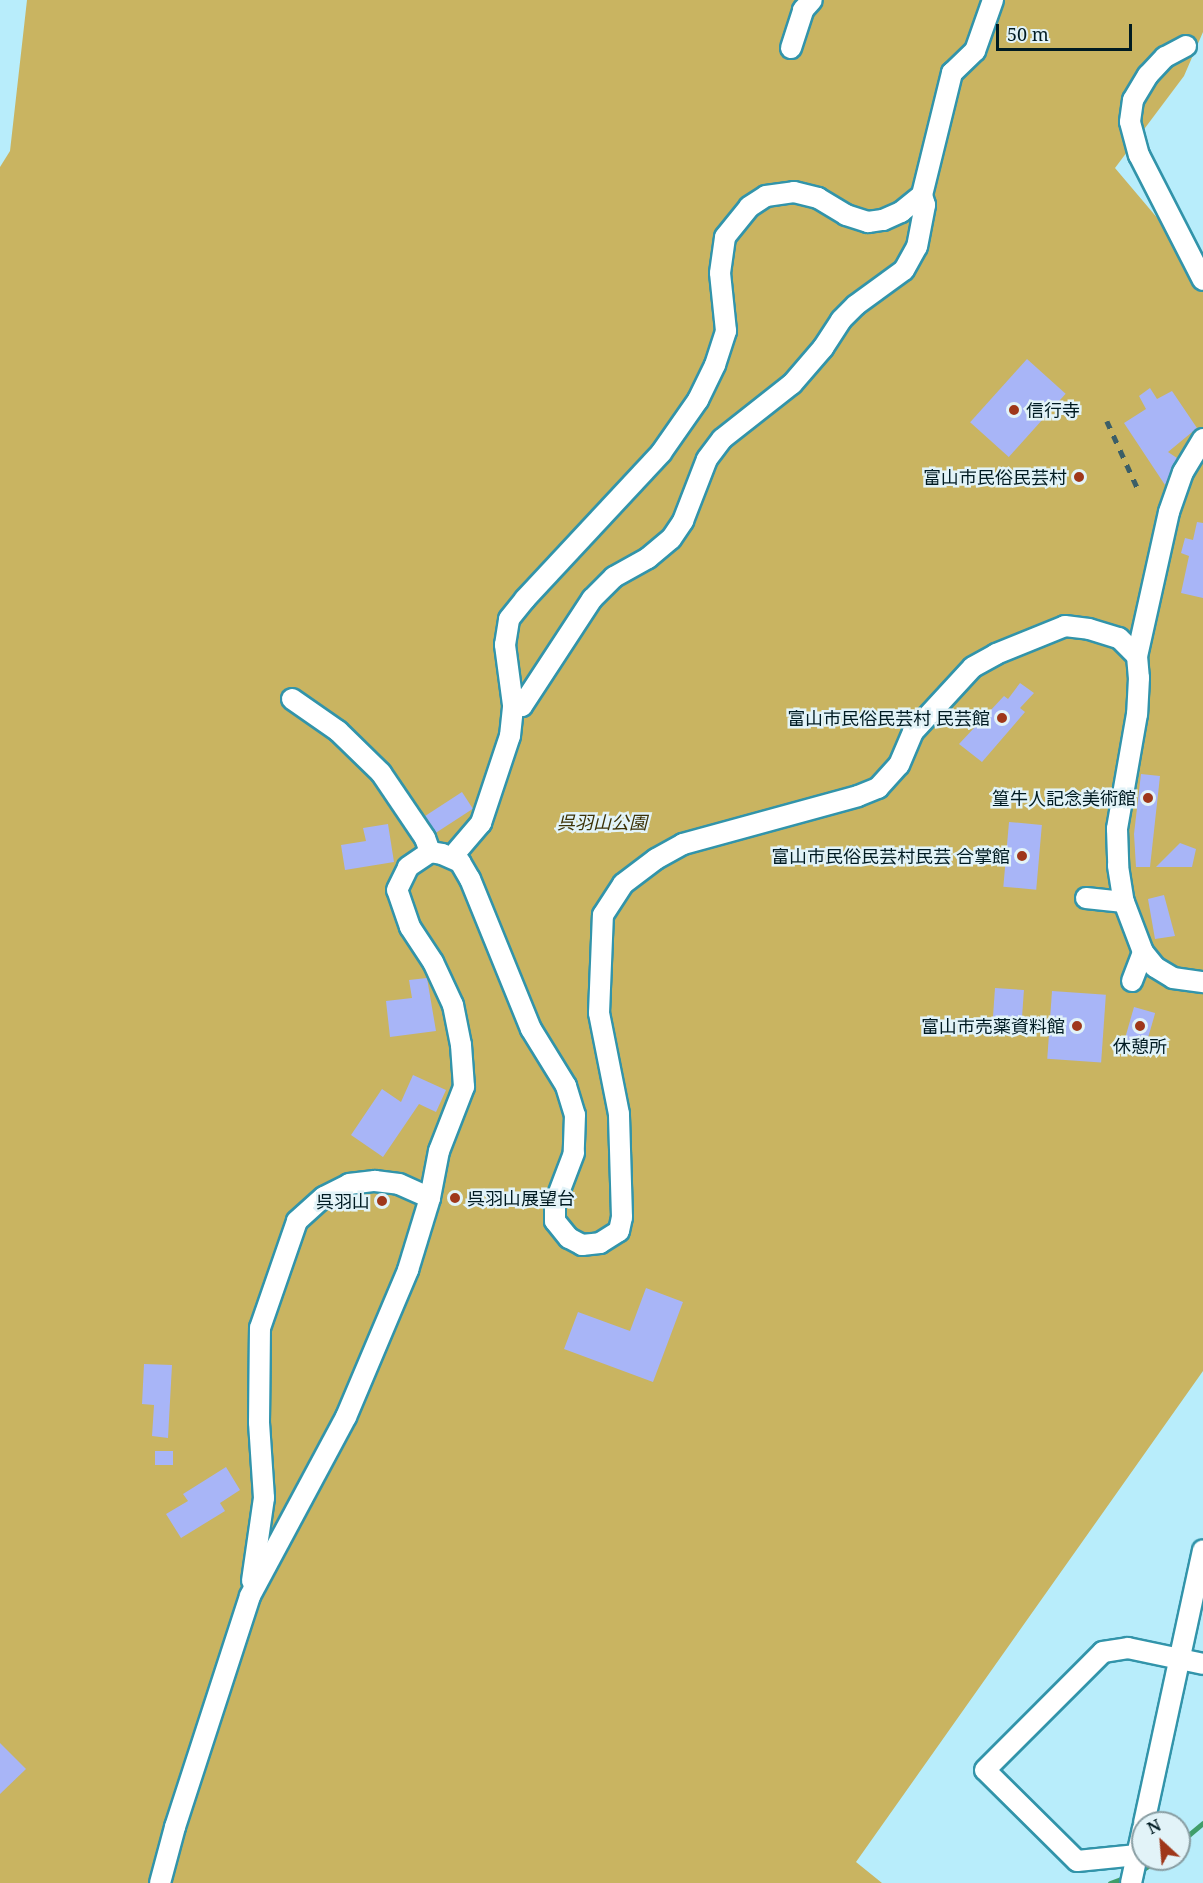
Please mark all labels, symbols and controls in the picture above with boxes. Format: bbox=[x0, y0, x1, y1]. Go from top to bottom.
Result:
scale bar bbox=[999, 12, 1136, 50]
text: 50 m bbox=[1007, 22, 1049, 46]
place label: 信行寺 bbox=[1026, 399, 1080, 421]
marker: 信行寺 bbox=[1007, 403, 1021, 417]
place label: 富山市民俗民芸村 bbox=[923, 466, 1067, 488]
marker: 富山市民俗民芸村 bbox=[1072, 470, 1086, 484]
place label: 富山市民俗民芸村 民芸館 bbox=[787, 707, 990, 729]
marker: 富山市民俗民芸村 民芸館 bbox=[995, 711, 1009, 725]
place label: 篁牛人記念美術館 bbox=[992, 787, 1136, 809]
marker: 篁牛人記念美術館 bbox=[1141, 791, 1155, 805]
park label: 呉羽山公園 bbox=[557, 811, 647, 833]
place label: 富山市民俗民芸村民芸 合掌館 bbox=[771, 845, 1010, 867]
marker: 富山市民俗民芸村民芸 合掌館 bbox=[1015, 849, 1029, 863]
place label: 富山市売薬資料館 bbox=[921, 1015, 1065, 1037]
marker: 富山市売薬資料館 bbox=[1070, 1019, 1084, 1033]
marker: 休憩所 bbox=[1133, 1019, 1147, 1033]
place label: 休憩所 bbox=[1113, 1035, 1167, 1057]
place label: 呉羽山展望台 bbox=[467, 1187, 575, 1209]
place label: 呉羽山 bbox=[316, 1190, 370, 1212]
marker: 呉羽山展望台 bbox=[448, 1191, 462, 1205]
marker: 呉羽山 bbox=[375, 1194, 389, 1208]
north arrow bbox=[1131, 1811, 1191, 1871]
text: N bbox=[1143, 1814, 1164, 1839]

